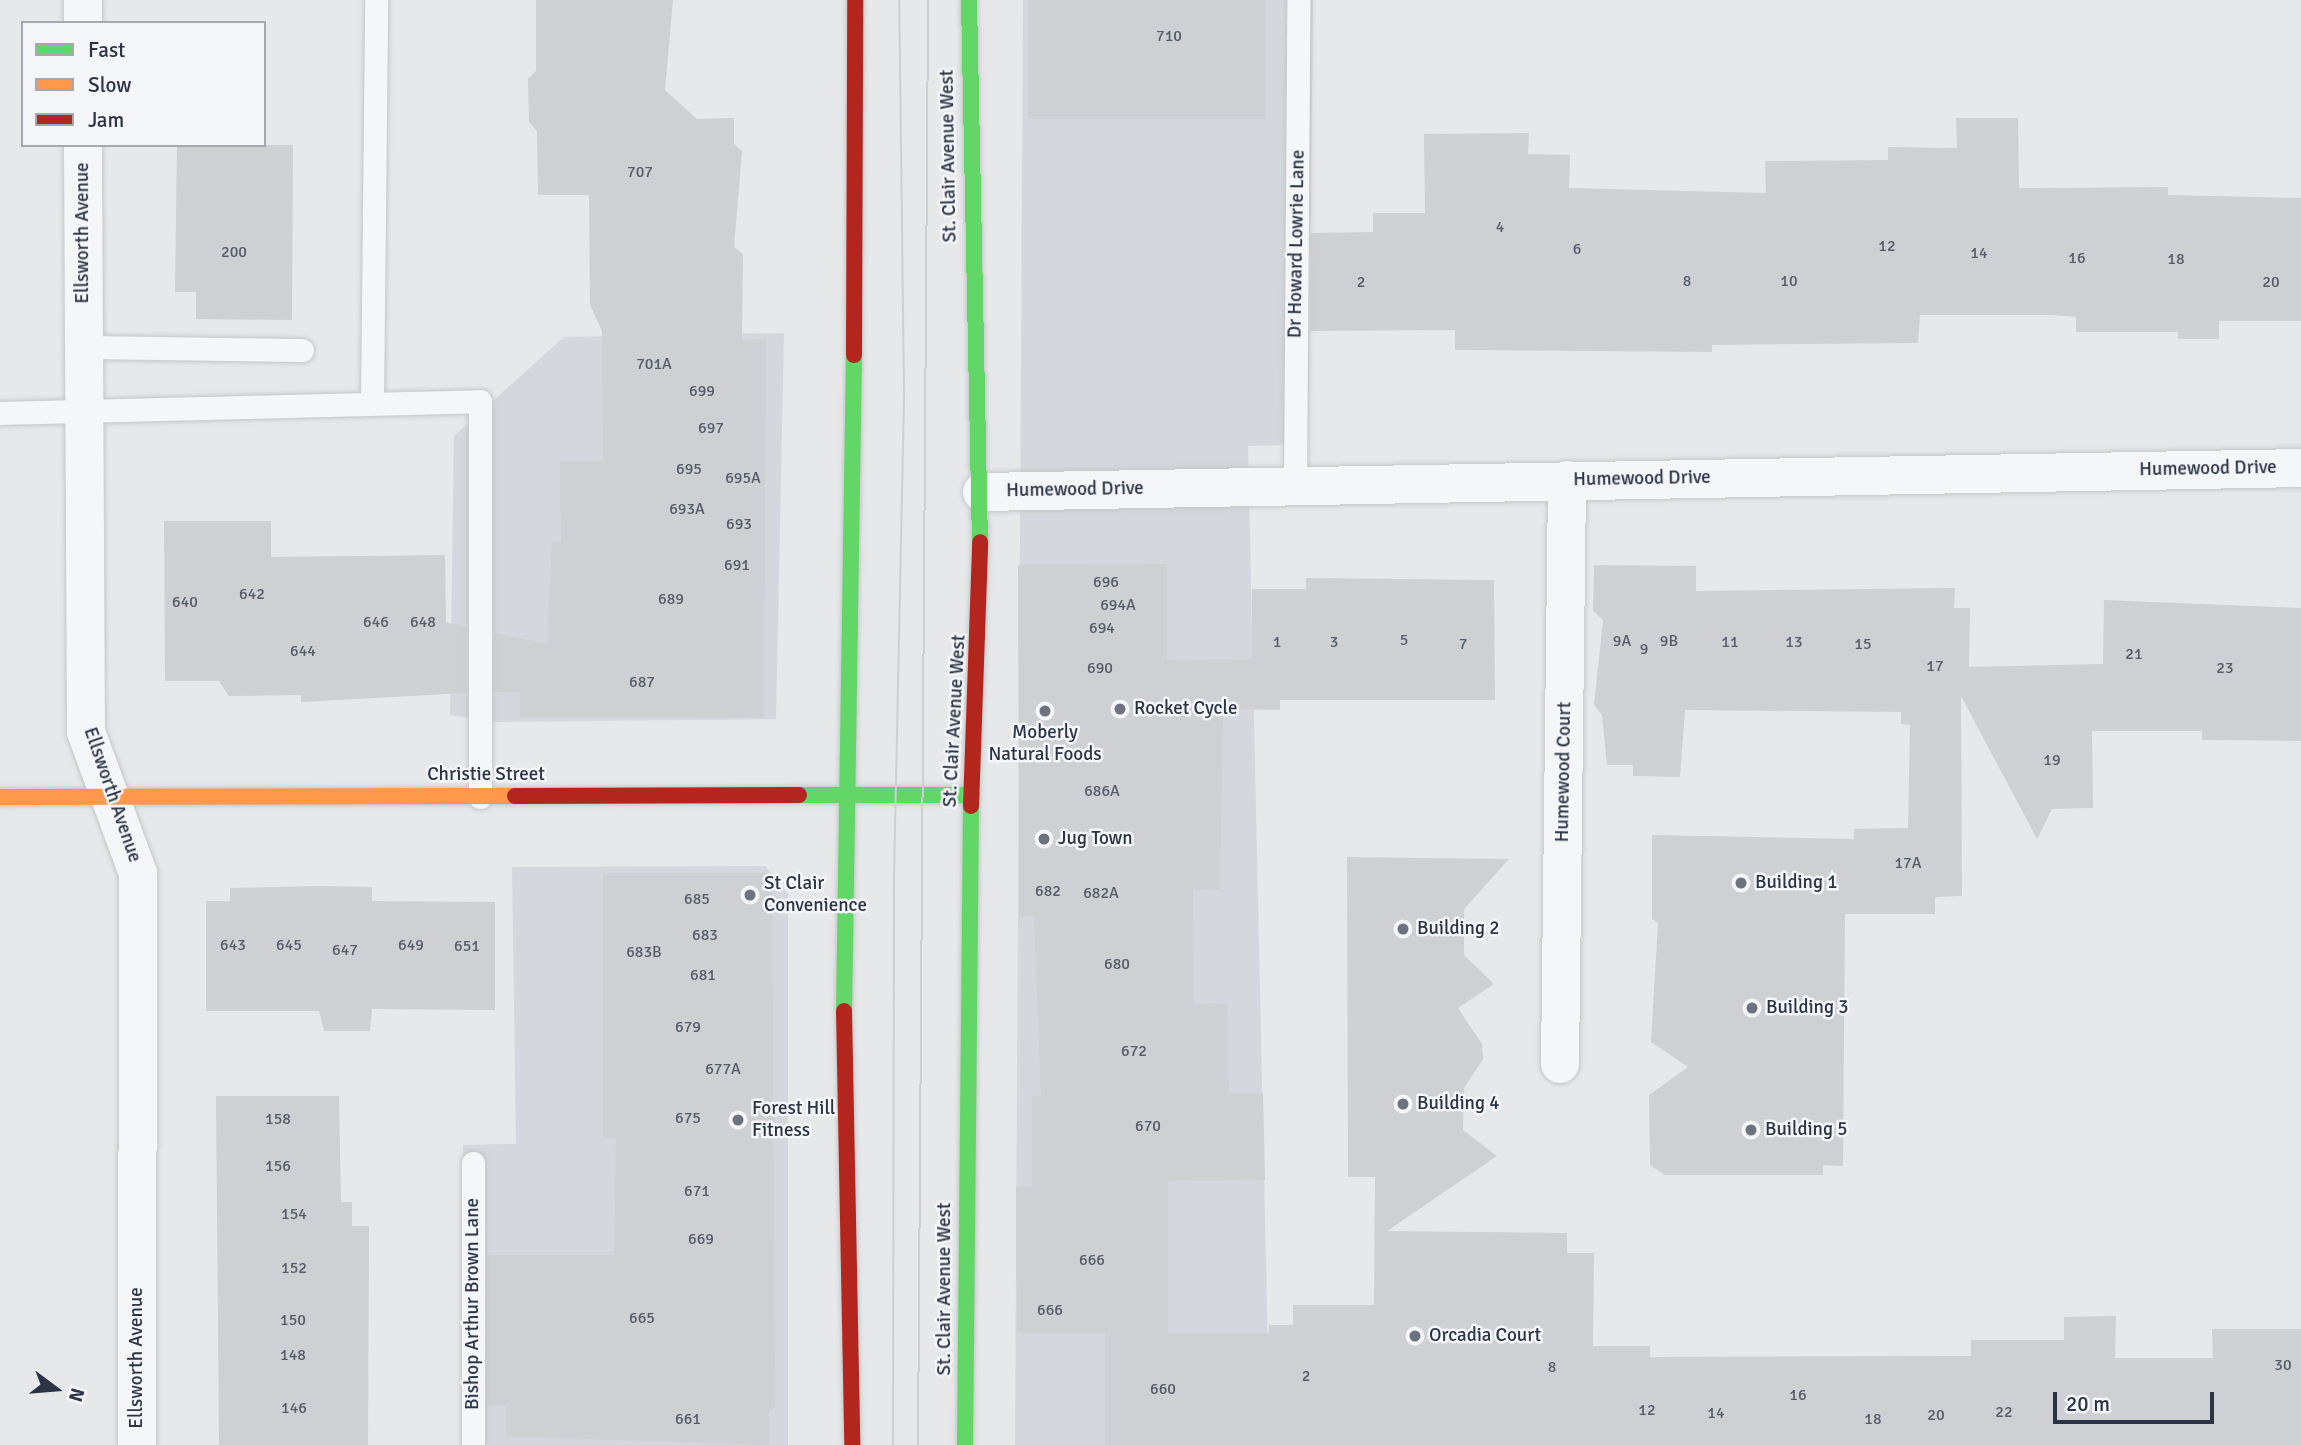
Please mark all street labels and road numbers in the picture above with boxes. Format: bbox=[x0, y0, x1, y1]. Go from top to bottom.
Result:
street label: St. Clair Avenue West bbox=[936, 69, 962, 243]
street label: Dr Howard Lowrie Lane bbox=[1284, 150, 1310, 338]
street label: Ellsworth Avenue bbox=[72, 162, 94, 304]
street label: Humewood Drive bbox=[2139, 456, 2277, 482]
street label: Humewood Drive bbox=[1573, 466, 1711, 492]
street label: Humewood Drive bbox=[1006, 477, 1144, 503]
street label: St. Clair Avenue West bbox=[939, 634, 971, 808]
street label: Humewood Court bbox=[1551, 701, 1577, 843]
street label: Ellsworth Avenue bbox=[78, 724, 146, 866]
street label: Christie Street bbox=[427, 764, 545, 786]
street label: Bishop Arthur Brown Lane bbox=[462, 1198, 484, 1410]
street label: St. Clair Avenue West bbox=[934, 1203, 956, 1375]
street label: Ellsworth Avenue bbox=[126, 1287, 148, 1429]

